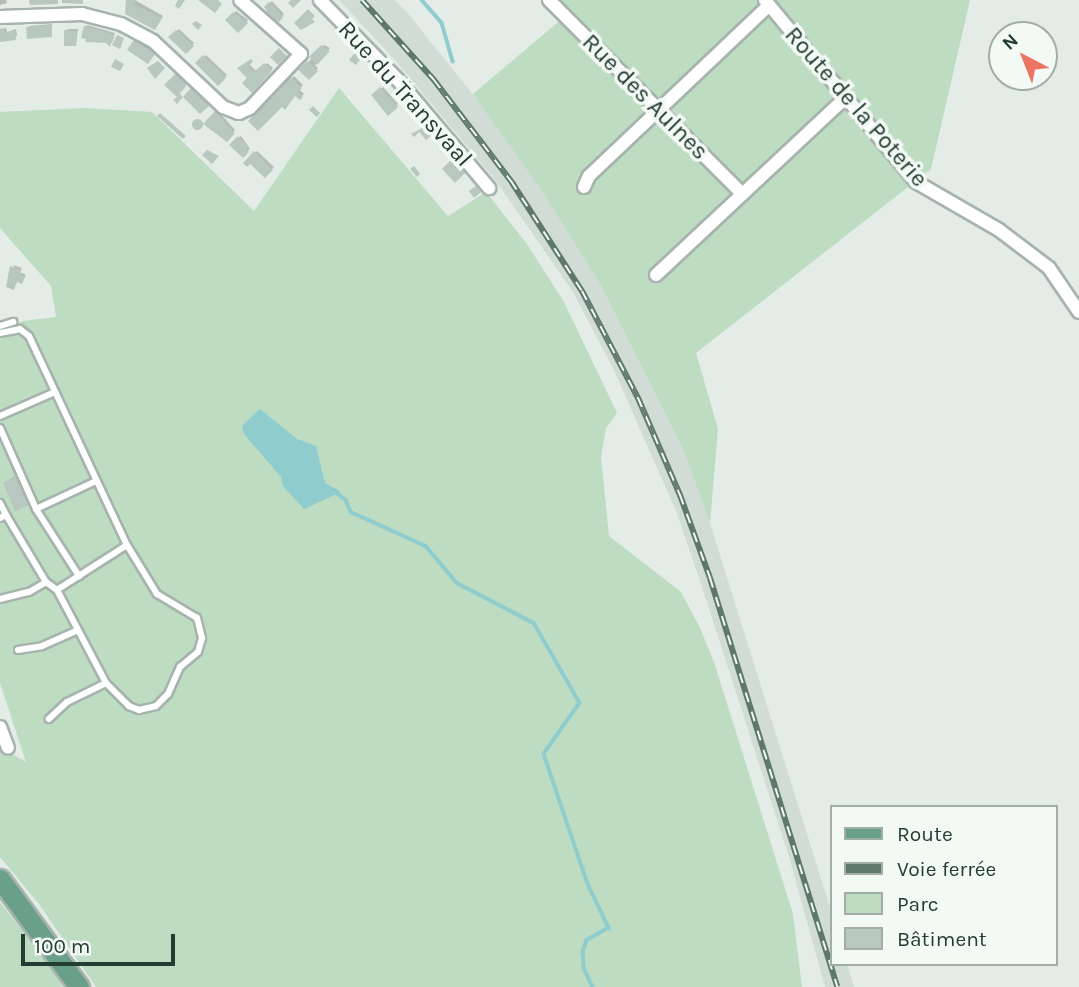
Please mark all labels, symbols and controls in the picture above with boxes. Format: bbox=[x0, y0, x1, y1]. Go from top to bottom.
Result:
street label: Rue du Transvaal bbox=[332, 15, 478, 173]
street label: Route de la Poterie bbox=[778, 21, 934, 193]
north arrow bbox=[988, 21, 1058, 91]
street label: Rue des Aulnes bbox=[576, 28, 714, 166]
text: N bbox=[998, 29, 1023, 55]
legend bbox=[830, 805, 1058, 966]
text: Route bbox=[897, 822, 953, 846]
text: Voie ferrée bbox=[897, 857, 996, 881]
text: Parc bbox=[897, 892, 939, 916]
scale bar bbox=[24, 920, 178, 964]
text: Bâtiment bbox=[897, 927, 987, 951]
text: 100 m bbox=[34, 934, 91, 958]

